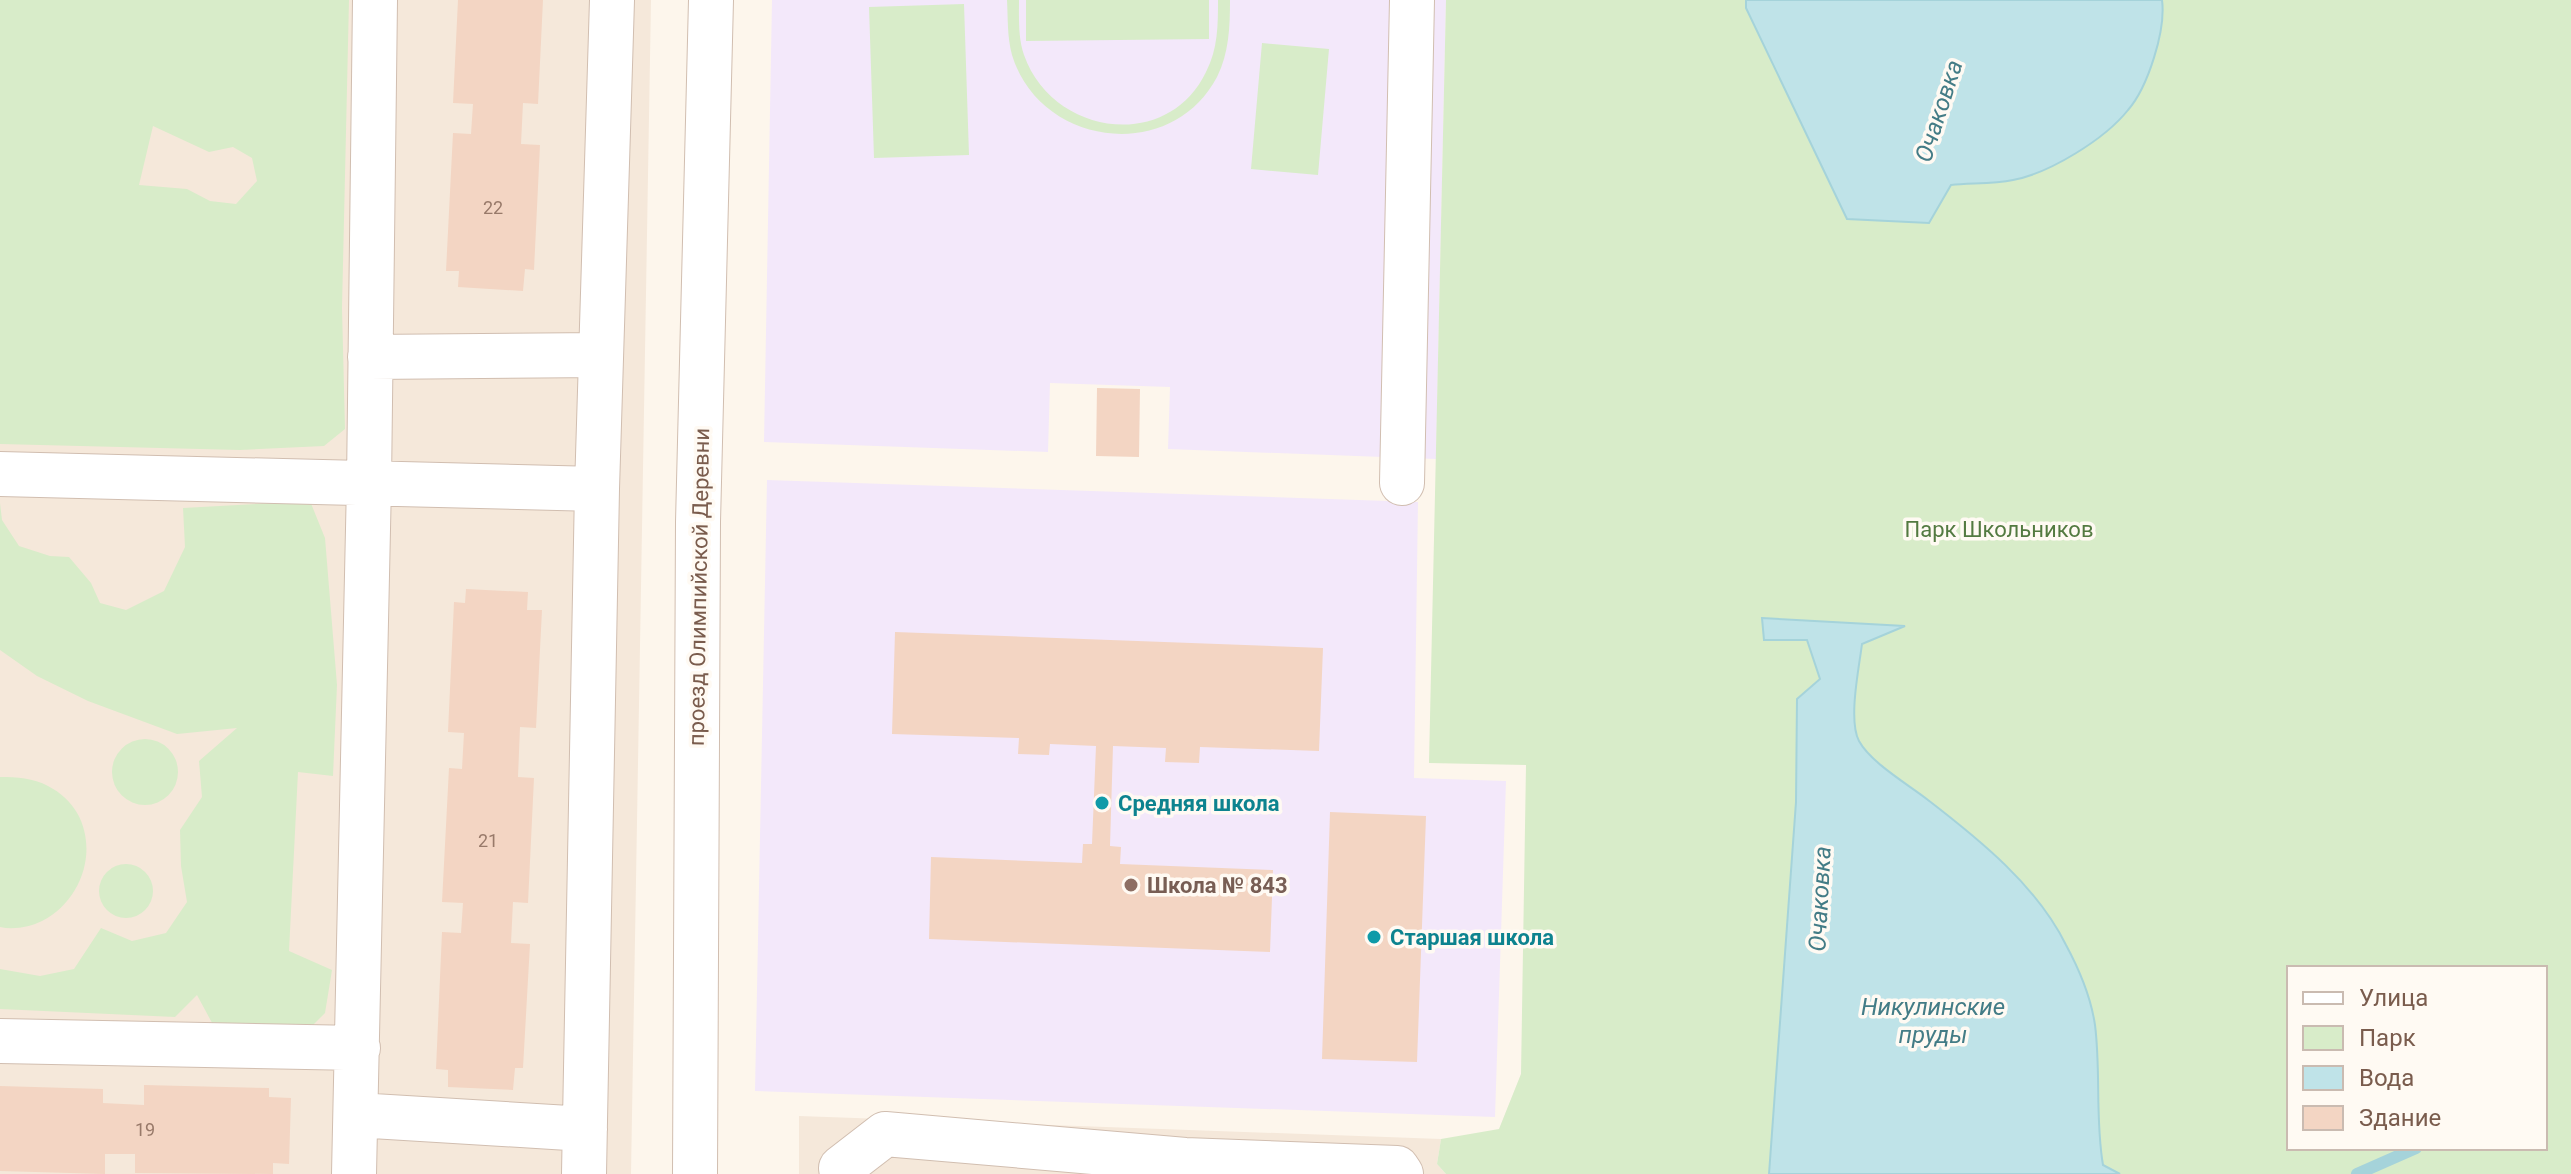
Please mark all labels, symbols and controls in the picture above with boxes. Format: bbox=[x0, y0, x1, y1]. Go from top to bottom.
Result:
water label: Очаковка bbox=[1909, 56, 1969, 166]
house number: 22 bbox=[483, 197, 503, 218]
street label: проезд Олимпийской Деревни bbox=[684, 428, 714, 746]
park label: Парк Школьников bbox=[1905, 517, 2093, 542]
place label: Средняя школа bbox=[1118, 791, 1280, 816]
marker: Средняя школа bbox=[1093, 794, 1111, 812]
house number: 21 bbox=[478, 830, 498, 851]
water label: Очаковка bbox=[1803, 846, 1837, 952]
place label: Школа № 843 bbox=[1147, 873, 1288, 898]
marker: Школа № 843 bbox=[1122, 876, 1140, 894]
place label: Старшая школа bbox=[1390, 925, 1554, 950]
marker: Старшая школа bbox=[1365, 928, 1383, 946]
legend bbox=[2287, 966, 2547, 1150]
text: Улица bbox=[2359, 984, 2428, 1012]
water label: Никулинские пруды bbox=[1861, 993, 2005, 1049]
text: Парк bbox=[2359, 1024, 2416, 1052]
text: Вода bbox=[2359, 1064, 2414, 1092]
text: Здание bbox=[2359, 1104, 2441, 1132]
house number: 19 bbox=[135, 1119, 155, 1140]

